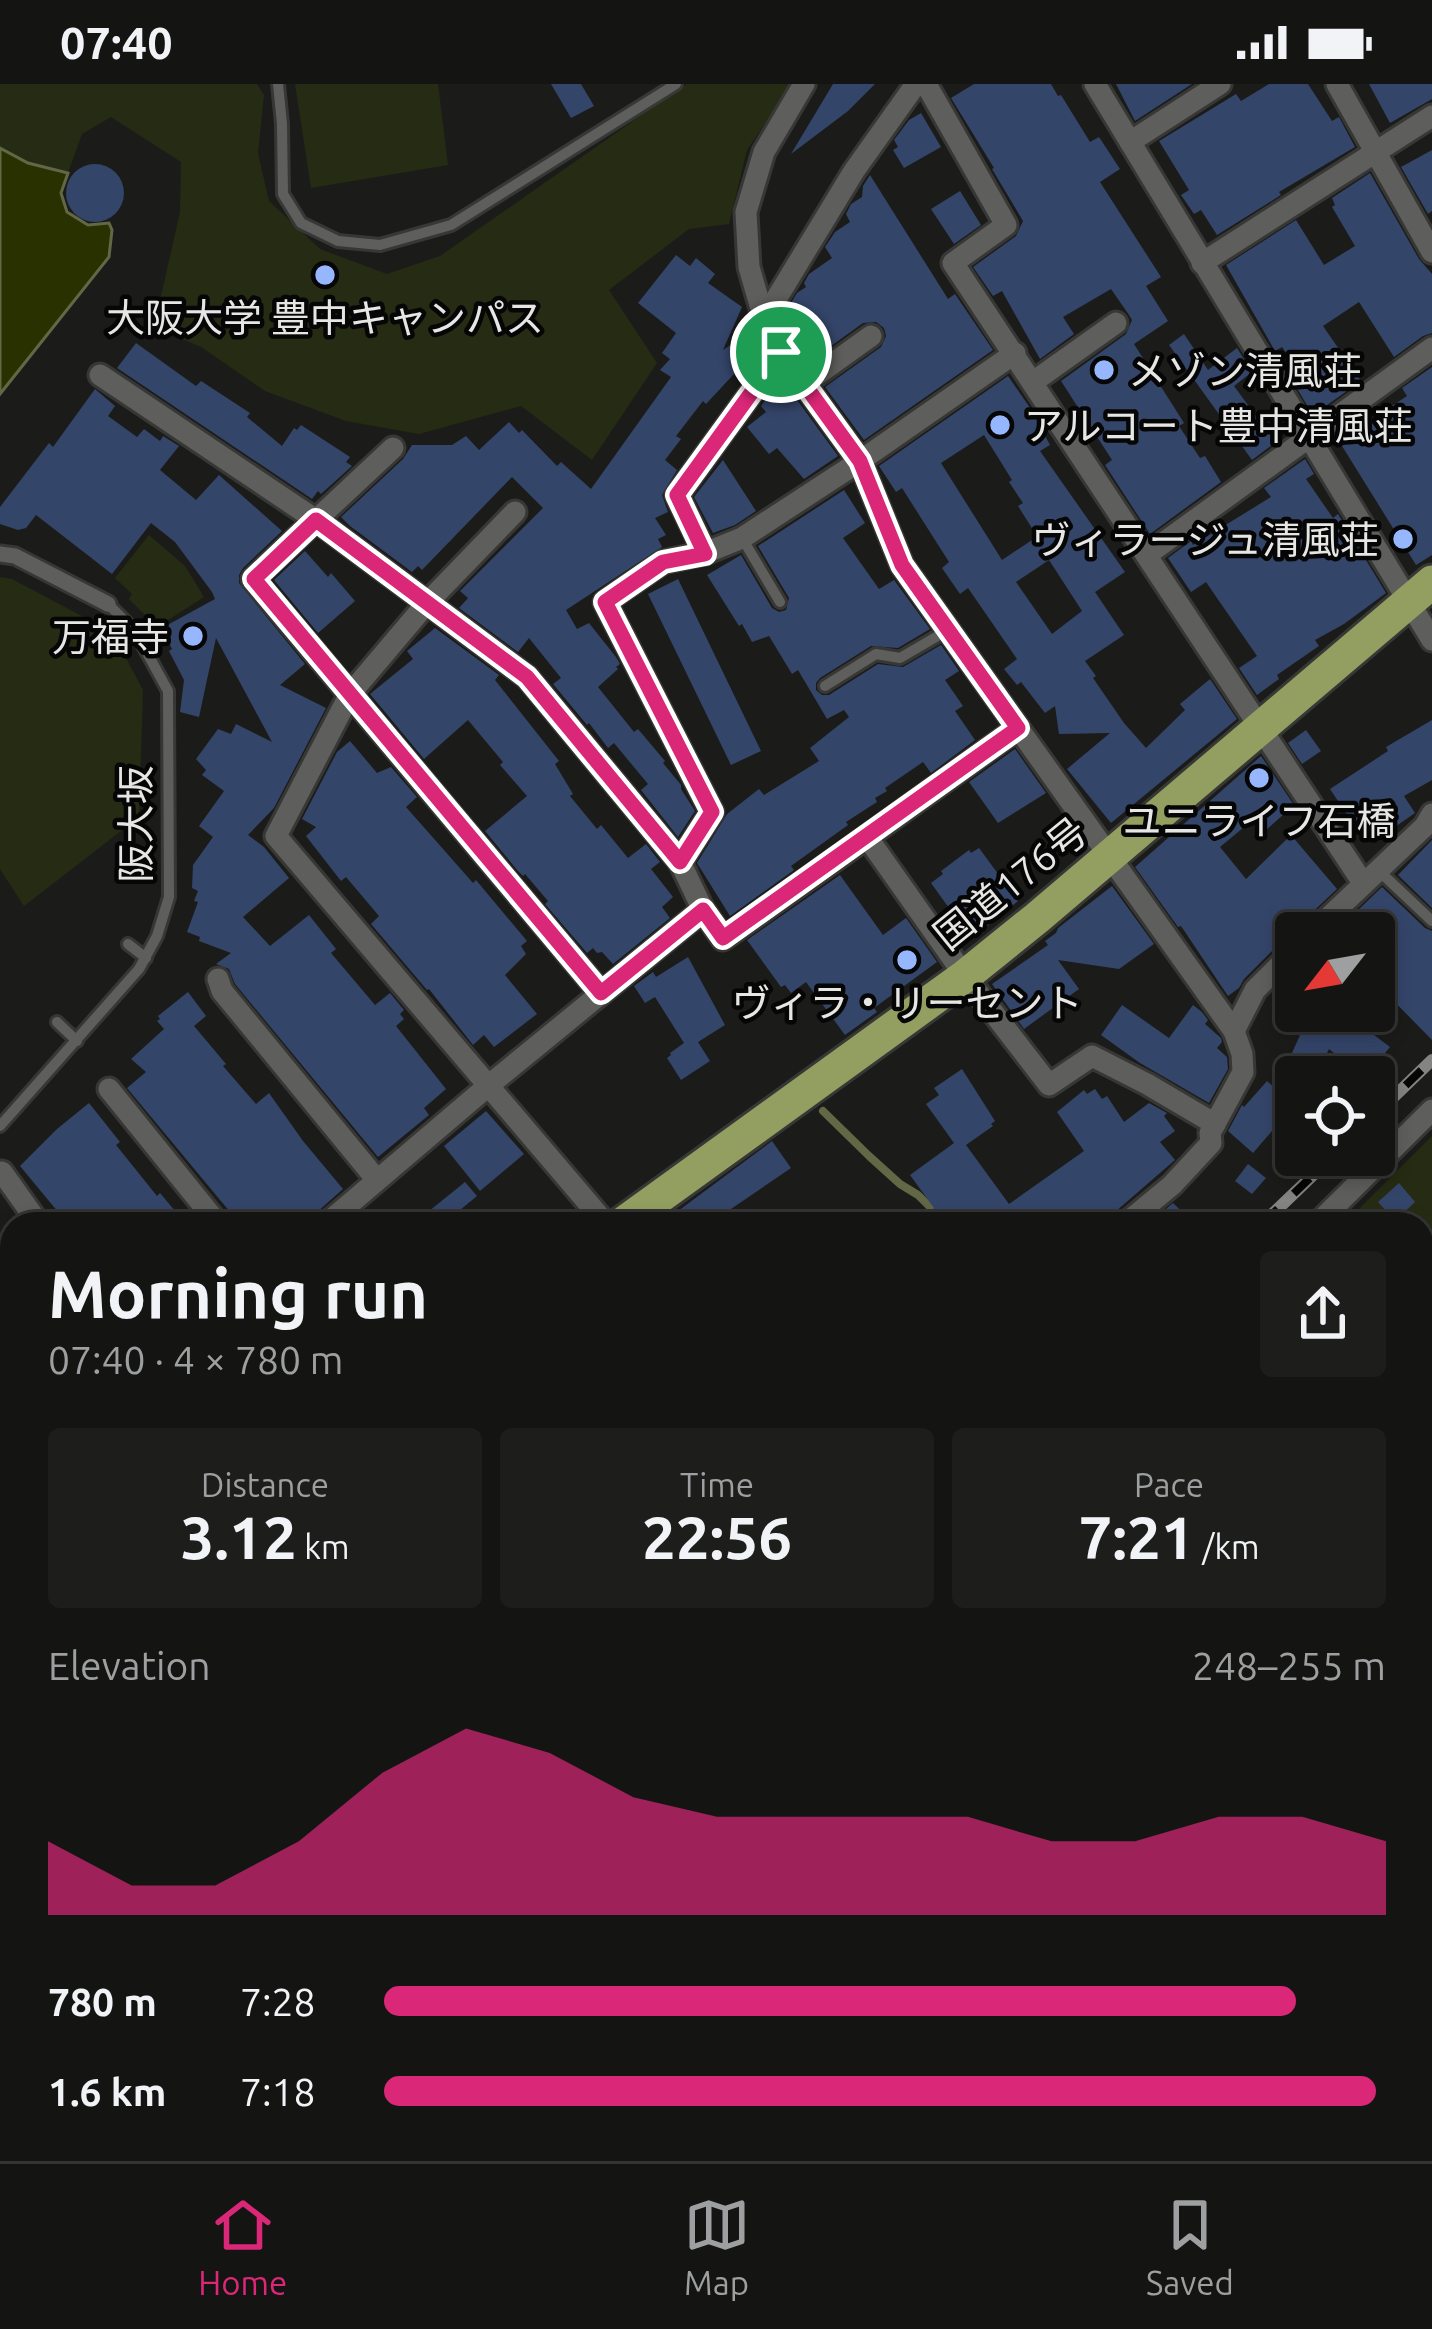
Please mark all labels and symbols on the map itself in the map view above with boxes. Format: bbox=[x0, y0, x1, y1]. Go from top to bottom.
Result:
marker: 大阪大学 豊中キャンパス bbox=[312, 262, 338, 288]
place label: 大阪大学 豊中キャンパス bbox=[106, 296, 544, 339]
pin bbox=[730, 301, 832, 403]
place label: メゾン清風荘 bbox=[1128, 349, 1362, 392]
marker: メゾン清風荘 bbox=[1091, 357, 1117, 383]
place label: アルコート豊中清風荘 bbox=[1024, 404, 1413, 447]
marker: アルコート豊中清風荘 bbox=[987, 412, 1013, 438]
place label: ヴィラージュ清風荘 bbox=[1032, 518, 1379, 561]
marker: ヴィラージュ清風荘 bbox=[1390, 526, 1416, 552]
place label: 万福寺 bbox=[52, 615, 169, 658]
marker: 万福寺 bbox=[180, 623, 206, 649]
street label: 阪大坂 bbox=[114, 765, 157, 883]
marker: ユニライフ石橋 bbox=[1246, 765, 1272, 791]
place label: ユニライフ石橋 bbox=[1122, 799, 1396, 842]
street label: 国道176号 bbox=[925, 809, 1095, 957]
north arrow bbox=[1275, 912, 1395, 1032]
marker: ヴィラ・リーセント bbox=[894, 947, 920, 973]
place label: ヴィラ・リーセント bbox=[731, 981, 1083, 1024]

